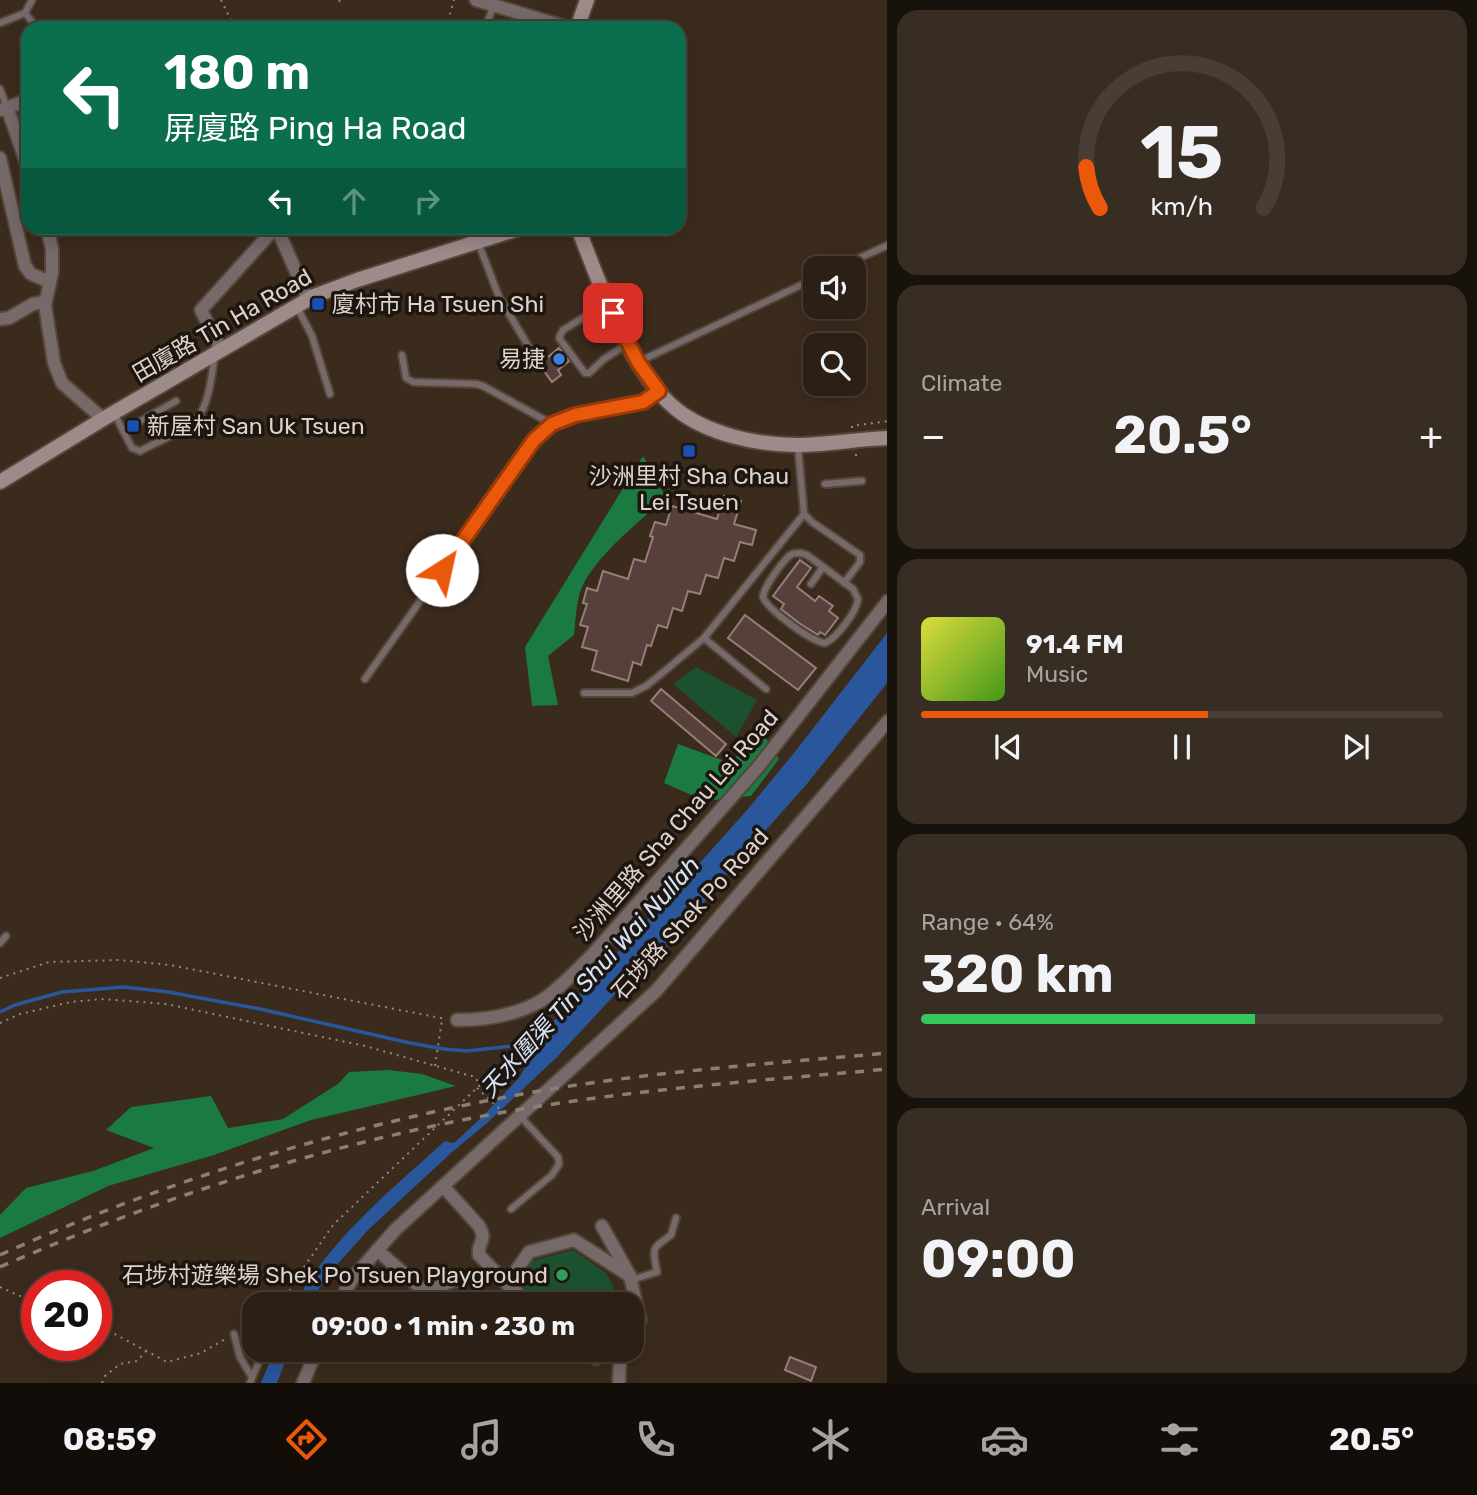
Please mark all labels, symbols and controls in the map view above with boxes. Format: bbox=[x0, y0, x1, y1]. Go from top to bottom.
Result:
text: 180 m bbox=[164, 43, 310, 101]
icon: left bbox=[49, 49, 140, 140]
text: 屏廈路 Ping Ha Road bbox=[164, 109, 467, 147]
text: 15 bbox=[1140, 111, 1224, 197]
icon: left bbox=[262, 182, 300, 220]
icon: ahead bbox=[335, 182, 373, 220]
icon: right bbox=[408, 182, 446, 220]
text: km/h bbox=[1151, 192, 1213, 221]
map controls bbox=[803, 256, 866, 396]
button: sound bbox=[803, 256, 866, 319]
street label: 田廈路 Tin Ha Road bbox=[127, 262, 317, 388]
pin bbox=[583, 283, 643, 343]
place label: 廈村市 Ha Tsuen Shi bbox=[332, 290, 544, 318]
icon: arrive bbox=[594, 294, 632, 332]
marker: 廈村市 Ha Tsuen Shi bbox=[310, 296, 326, 312]
button: search bbox=[803, 333, 866, 396]
place label: 易捷 bbox=[499, 345, 545, 373]
marker: 易捷 bbox=[551, 351, 567, 367]
text: Climate bbox=[921, 369, 1002, 397]
text: 20.5° bbox=[1113, 404, 1252, 466]
place label: 新屋村 San Uk Tsuen bbox=[147, 412, 365, 440]
text: − bbox=[921, 413, 946, 459]
text: + bbox=[1419, 413, 1443, 459]
marker: 新屋村 San Uk Tsuen bbox=[125, 418, 141, 434]
marker: 沙洲里村 Sha Chau Lei Tsuen bbox=[681, 443, 697, 459]
place label: 沙洲里村 Sha Chau Lei Tsuen bbox=[589, 462, 789, 516]
position arrow bbox=[405, 533, 479, 607]
text: 91.4 FM bbox=[1026, 629, 1124, 660]
text: Music bbox=[1026, 660, 1088, 688]
street label: 沙洲里路 Sha Chau Lei Road bbox=[568, 704, 784, 946]
icon: previous bbox=[989, 728, 1027, 766]
icon: pause bbox=[1163, 728, 1201, 766]
icon: next bbox=[1337, 728, 1375, 766]
street label: 石埗路 Shek Po Road bbox=[606, 822, 774, 1006]
water label: 天水圍渠 Tin Shui Wai Nullah bbox=[475, 851, 705, 1103]
text: Range · 64% bbox=[921, 908, 1054, 936]
text: 320 km bbox=[921, 943, 1114, 1005]
text: Arrival bbox=[921, 1193, 990, 1221]
text: 09:00 bbox=[921, 1228, 1076, 1290]
place label: 石埗村遊樂場 Shek Po Tsuen Playground bbox=[122, 1261, 548, 1289]
marker: 石埗村遊樂場 Shek Po Tsuen Playground bbox=[554, 1267, 570, 1283]
speed limit sign: 20 bbox=[21, 1270, 112, 1361]
text: 09:00 · 1 min · 230 m bbox=[311, 1311, 575, 1342]
icon: directions bbox=[282, 1415, 331, 1464]
icon: music bbox=[457, 1415, 506, 1464]
icon: phone bbox=[631, 1415, 680, 1464]
icon: climate bbox=[806, 1415, 855, 1464]
icon: car bbox=[980, 1415, 1029, 1464]
icon: filters bbox=[1155, 1415, 1204, 1464]
text: 08:59 bbox=[63, 1420, 157, 1458]
text: 20.5° bbox=[1329, 1420, 1414, 1458]

